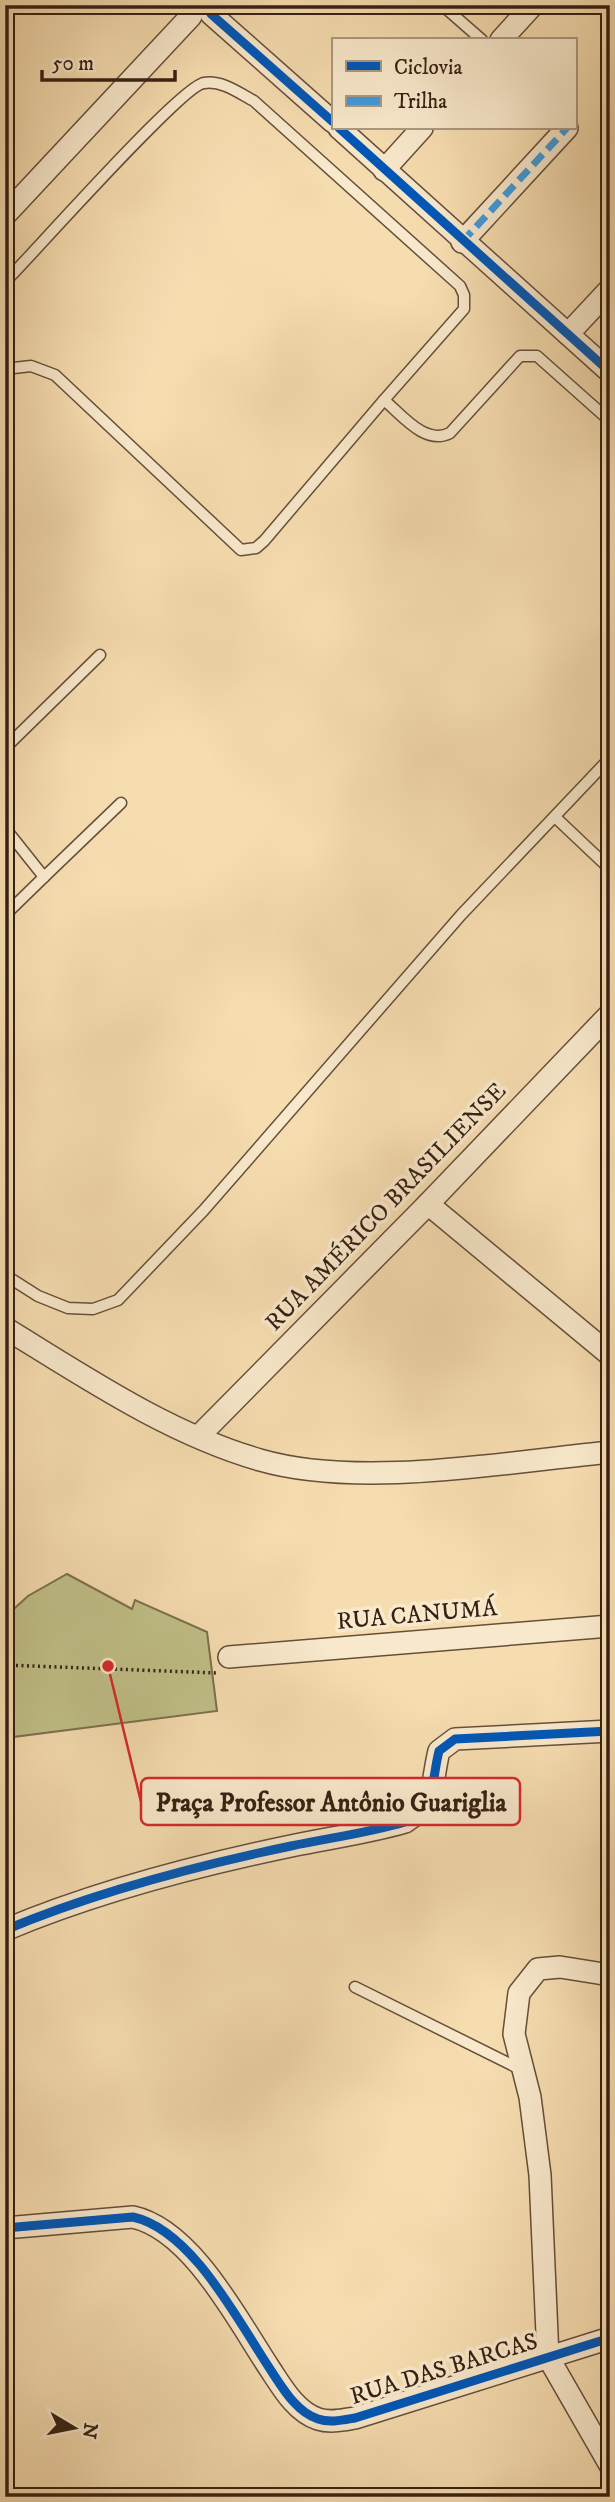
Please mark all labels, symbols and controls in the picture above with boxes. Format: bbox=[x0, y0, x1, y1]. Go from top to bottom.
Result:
scale bar bbox=[42, 38, 175, 82]
legend bbox=[332, 38, 576, 130]
text: 50 m bbox=[52, 51, 94, 77]
text: Ciclovia bbox=[394, 55, 462, 81]
text: Trilha bbox=[394, 89, 447, 115]
street label: RUA AMÉRICO BRASILIENSE bbox=[259, 1076, 513, 1338]
street label: RUA CANUMÁ bbox=[336, 1592, 499, 1637]
callout: Praça Professor Antônio Guariglia bbox=[141, 1778, 520, 1825]
text: Praça Professor Antônio Guariglia bbox=[156, 1787, 507, 1820]
street label: RUA DAS BARCAS bbox=[347, 2326, 541, 2412]
north arrow bbox=[38, 2394, 108, 2464]
text: N bbox=[77, 2421, 102, 2441]

